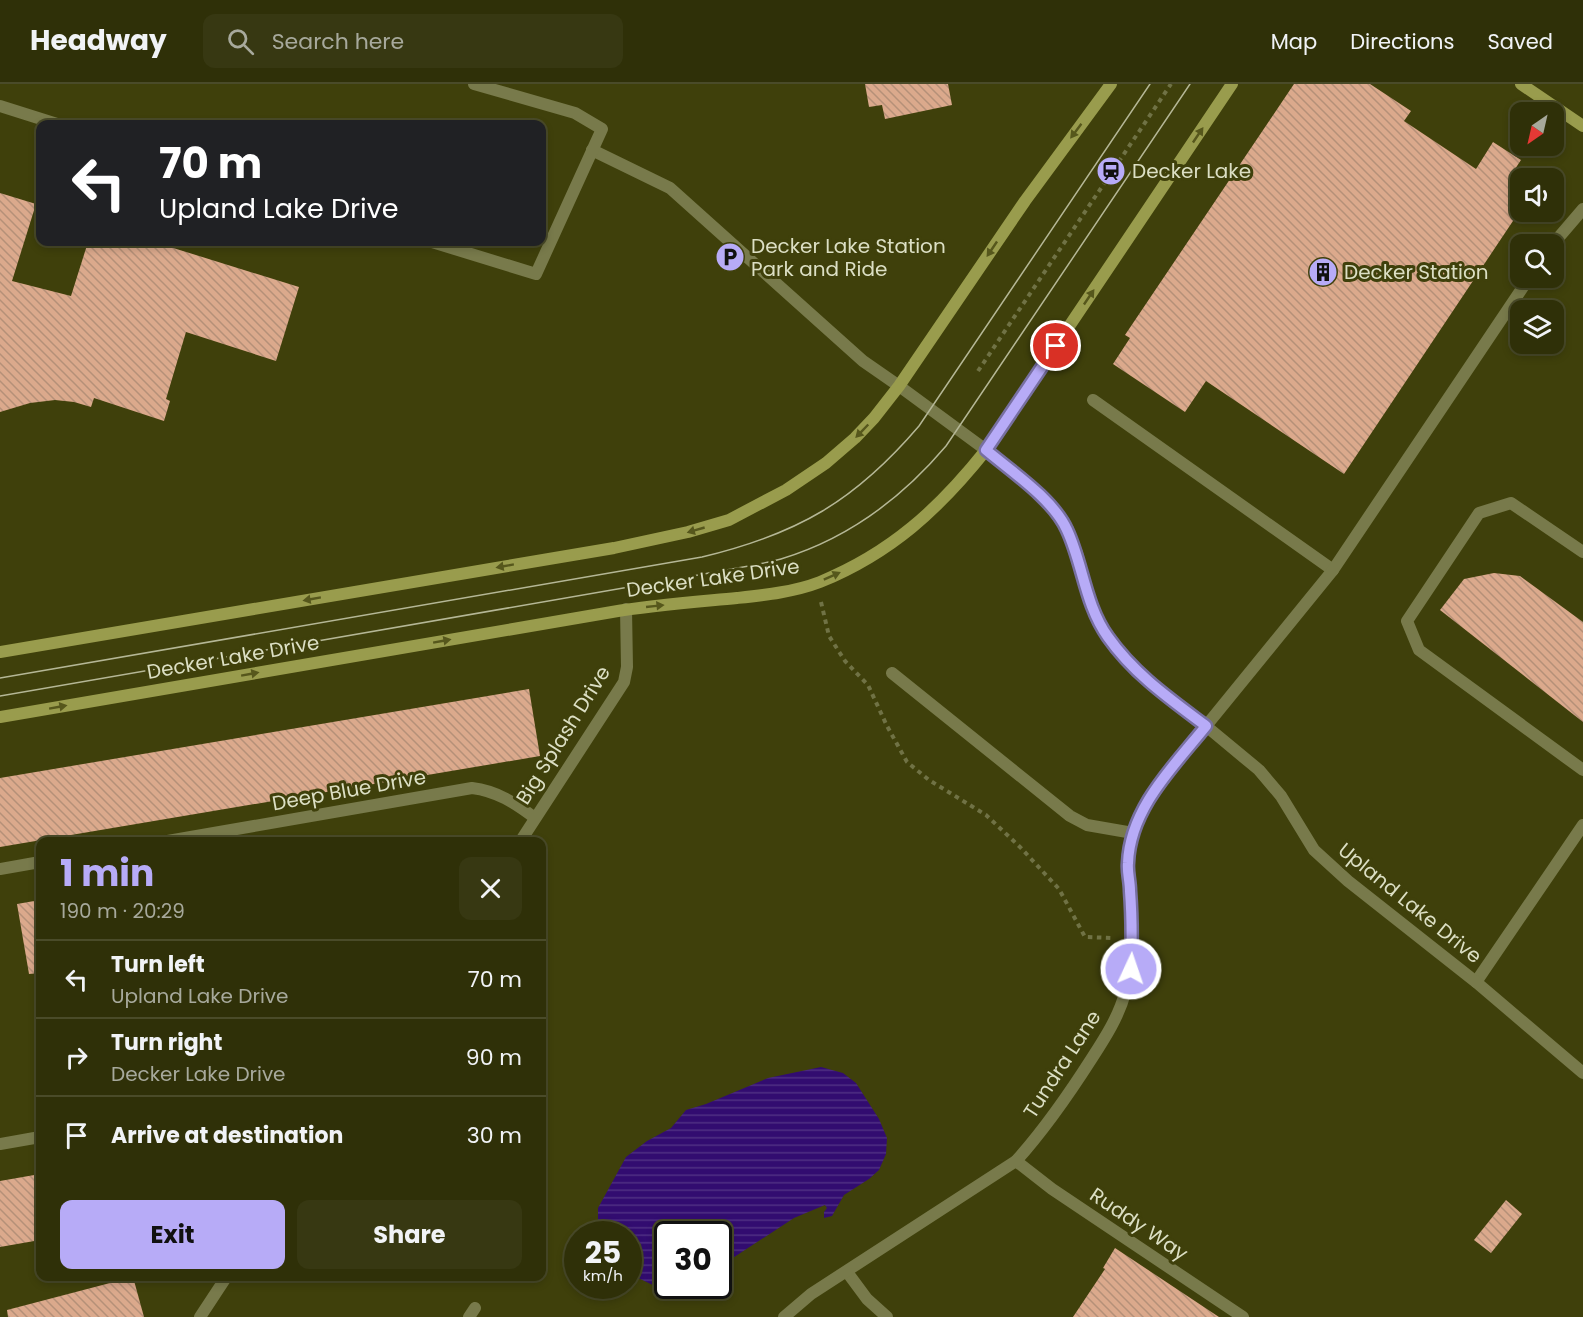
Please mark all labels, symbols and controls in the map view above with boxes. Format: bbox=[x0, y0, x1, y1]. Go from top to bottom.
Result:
search box bbox=[203, 14, 623, 68]
text: Headway bbox=[30, 21, 167, 60]
icon: search bbox=[224, 25, 257, 58]
text: Search here bbox=[272, 26, 404, 57]
text: Map bbox=[1271, 27, 1317, 56]
text: Directions bbox=[1350, 27, 1454, 56]
text: Saved bbox=[1487, 27, 1553, 56]
north arrow bbox=[1510, 102, 1564, 156]
map controls bbox=[1510, 102, 1564, 354]
one-way arrow bbox=[1070, 123, 1083, 139]
one-way arrow bbox=[1192, 127, 1203, 143]
text: 70 m bbox=[159, 134, 262, 193]
icon: left bbox=[60, 144, 138, 222]
station icon: Decker Lake bbox=[1095, 155, 1127, 187]
place label: Decker Lake bbox=[1132, 157, 1251, 185]
button: sound bbox=[1510, 168, 1564, 222]
text: Upland Lake Drive bbox=[159, 190, 399, 227]
place label: Decker Lake Station Park and Ride bbox=[751, 232, 946, 283]
button: search bbox=[1510, 234, 1564, 288]
parking icon: Decker Lake Station Park and Ride bbox=[714, 241, 746, 273]
one-way arrow bbox=[986, 241, 998, 257]
building icon: Decker Station bbox=[1307, 256, 1339, 288]
place label: Decker Station bbox=[1344, 258, 1489, 286]
one-way arrow bbox=[1083, 289, 1095, 305]
button: layers bbox=[1510, 300, 1564, 354]
pin bbox=[1030, 320, 1081, 371]
icon: arrive bbox=[1039, 329, 1072, 362]
one-way arrow bbox=[855, 424, 869, 439]
one-way arrow bbox=[687, 526, 705, 535]
street label: Decker Lake Drive bbox=[625, 552, 801, 604]
one-way arrow bbox=[495, 562, 514, 571]
one-way arrow bbox=[824, 572, 841, 581]
one-way arrow bbox=[303, 595, 322, 604]
one-way arrow bbox=[646, 601, 665, 611]
street label: Decker Lake Drive bbox=[145, 628, 321, 686]
one-way arrow bbox=[433, 636, 452, 645]
street label: Big Splash Drive bbox=[509, 660, 617, 810]
one-way arrow bbox=[241, 669, 260, 678]
one-way arrow bbox=[48, 702, 67, 711]
street label: Deep Blue Drive bbox=[270, 763, 428, 817]
street label: Upland Lake Drive bbox=[1332, 836, 1488, 970]
text: 1 min bbox=[60, 848, 154, 899]
button: close bbox=[459, 857, 522, 920]
text: 190 m · 20:29 bbox=[60, 897, 185, 925]
position arrow bbox=[1099, 937, 1163, 1001]
text: Turn left bbox=[111, 949, 205, 980]
icon: left bbox=[60, 963, 93, 996]
text: 70 m bbox=[468, 964, 522, 995]
text: Upland Lake Drive bbox=[111, 982, 288, 1010]
street label: Tundra Lane bbox=[1017, 1005, 1107, 1123]
text: Turn right bbox=[111, 1027, 222, 1058]
icon: right bbox=[60, 1041, 93, 1074]
text: 90 m bbox=[466, 1042, 522, 1073]
text: Decker Lake Drive bbox=[111, 1060, 286, 1088]
icon: arrive bbox=[60, 1119, 93, 1152]
text: Arrive at destination bbox=[111, 1120, 343, 1151]
text: 30 m bbox=[467, 1120, 522, 1151]
street label: Ruddy Way bbox=[1084, 1181, 1194, 1267]
button: Exit bbox=[60, 1200, 285, 1269]
button: Share bbox=[297, 1200, 522, 1269]
speed limit sign: 30 bbox=[654, 1221, 732, 1299]
text: 25 bbox=[585, 1231, 621, 1274]
text: km/h bbox=[583, 1265, 623, 1286]

